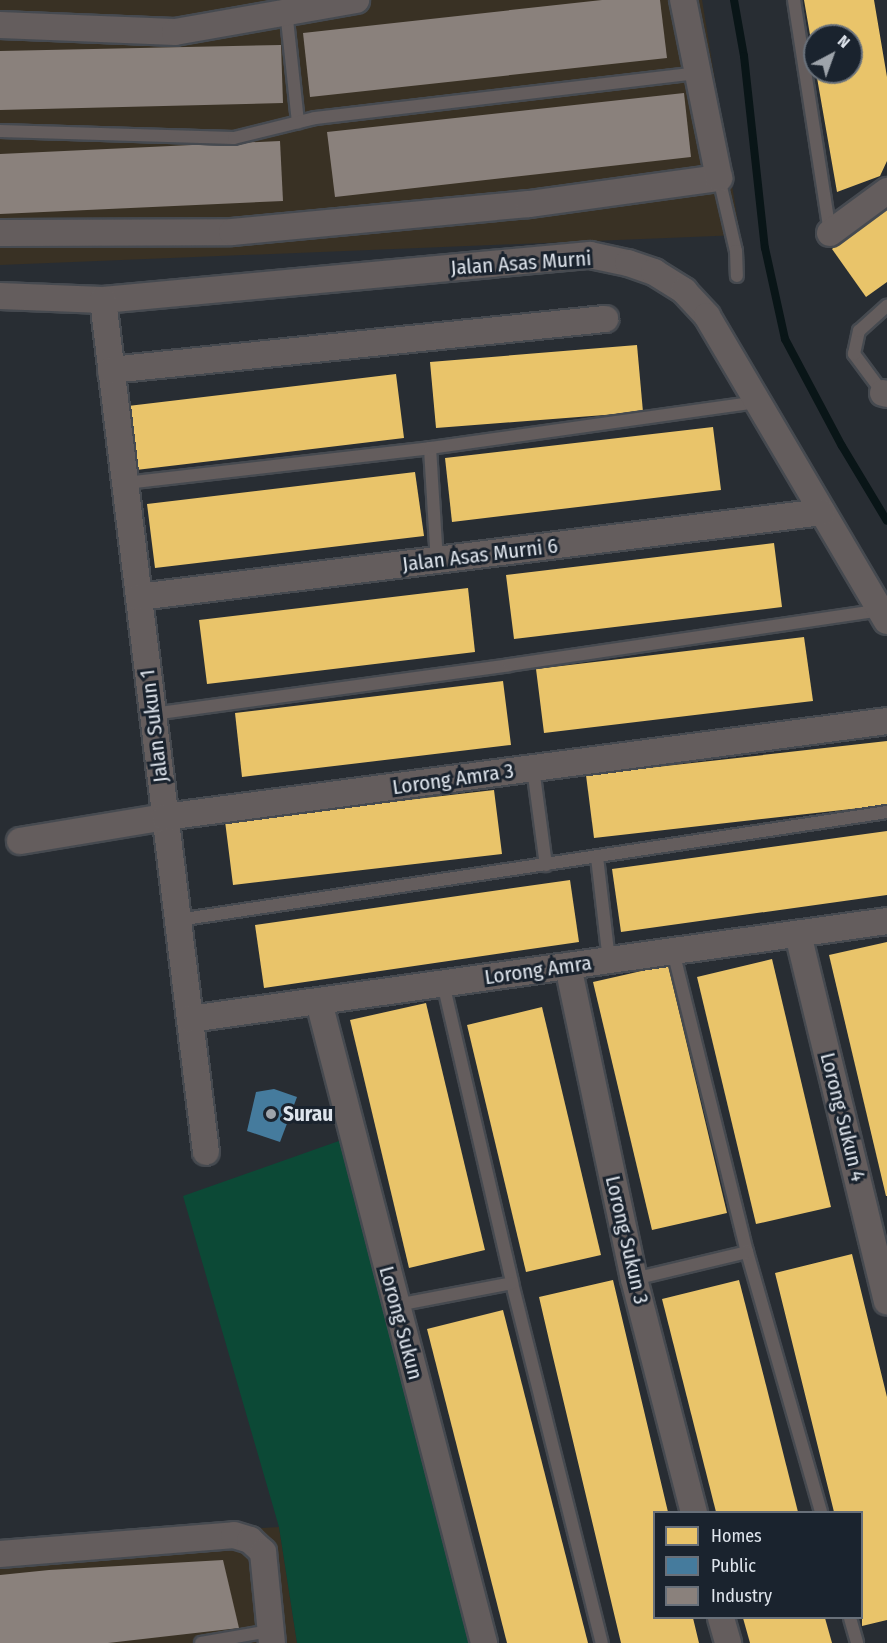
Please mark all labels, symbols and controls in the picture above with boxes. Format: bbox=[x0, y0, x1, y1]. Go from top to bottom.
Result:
north arrow bbox=[803, 24, 863, 84]
text: N bbox=[834, 31, 854, 52]
street label: Jalan Asas Murni bbox=[450, 246, 592, 280]
street label: Jalan Asas Murni 6 bbox=[401, 533, 559, 577]
street label: Jalan Sukun 1 bbox=[135, 668, 173, 784]
street label: Lorong Amra 3 bbox=[391, 758, 515, 800]
street label: Lorong Amra bbox=[483, 950, 593, 990]
street label: Lorong Sukun 4 bbox=[815, 1050, 871, 1184]
place label: Surau bbox=[283, 1101, 333, 1127]
marker: Surau bbox=[264, 1107, 278, 1121]
street label: Lorong Sukun 3 bbox=[600, 1173, 654, 1307]
street label: Lorong Sukun bbox=[374, 1263, 428, 1383]
legend bbox=[653, 1511, 863, 1619]
text: Homes bbox=[711, 1525, 762, 1547]
text: Public bbox=[711, 1555, 756, 1577]
text: Industry bbox=[711, 1585, 772, 1607]

